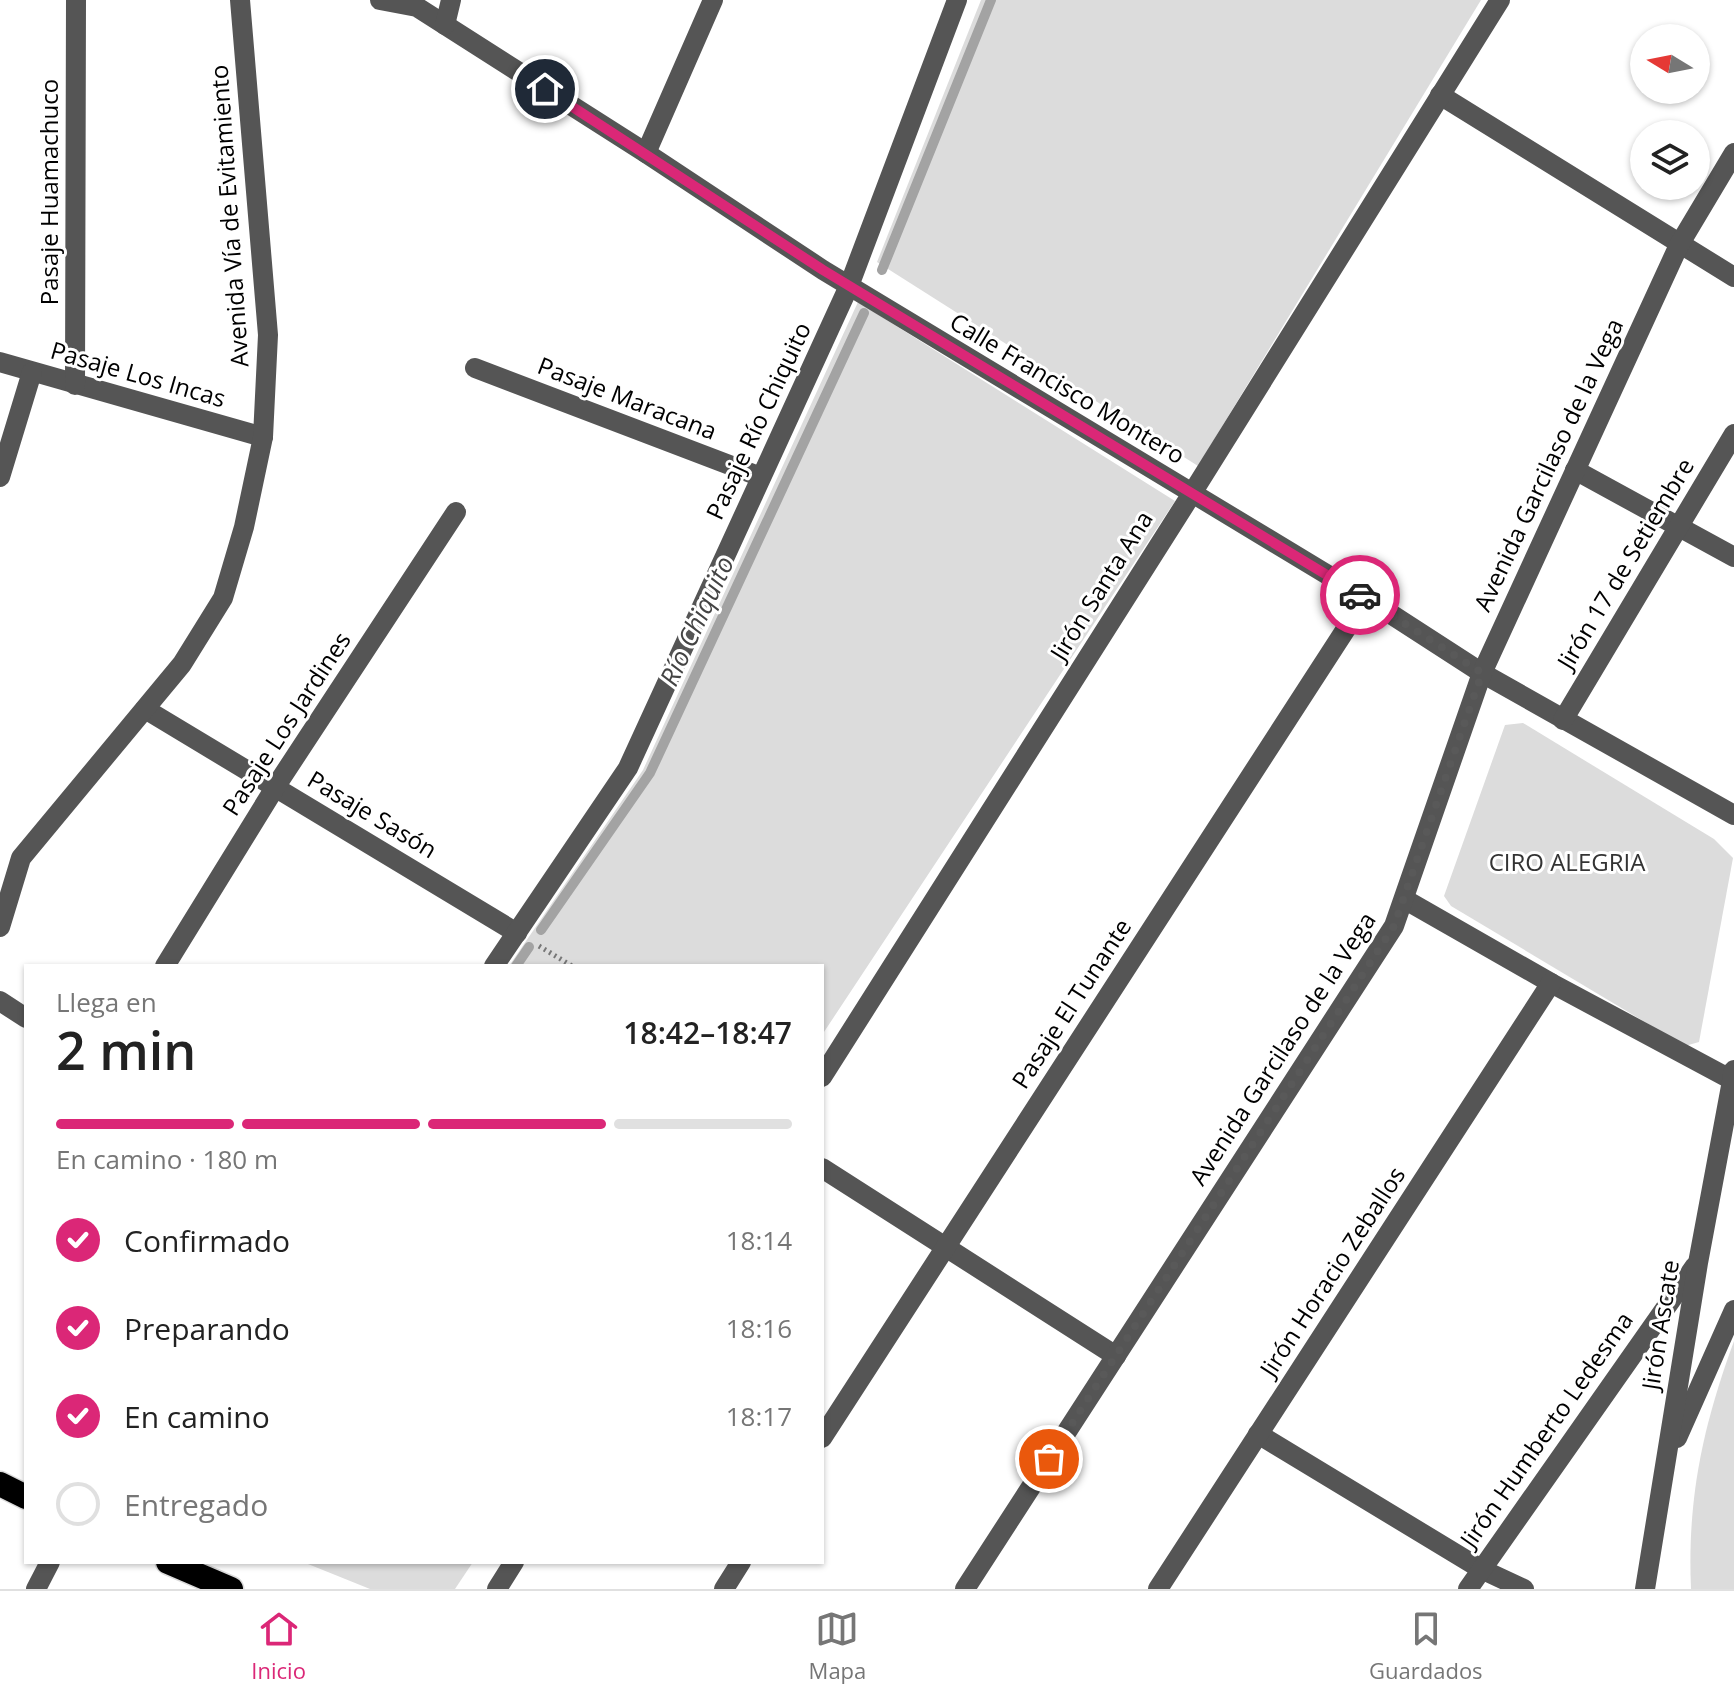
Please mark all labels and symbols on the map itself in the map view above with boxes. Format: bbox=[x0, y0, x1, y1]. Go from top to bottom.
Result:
north arrow bbox=[1630, 24, 1710, 104]
pin bbox=[511, 55, 579, 123]
street label: Avenida Vía de Evitamiento bbox=[201, 64, 256, 368]
street label: Pasaje Huamachuco bbox=[32, 79, 65, 305]
street label: Calle Francisco Montero bbox=[944, 304, 1191, 471]
street label: Avenida Garcilaso de la Vega bbox=[1465, 313, 1630, 616]
street label: Pasaje Río Chiquito bbox=[697, 316, 818, 524]
street label: Pasaje Los Incas bbox=[47, 333, 230, 414]
street label: Pasaje Maracana bbox=[533, 348, 722, 447]
street label: Jirón 17 de Setiembre bbox=[1548, 452, 1701, 677]
street label: Jirón Santa Ana bbox=[1041, 504, 1160, 668]
water label: Río Chiquito bbox=[650, 550, 742, 691]
courier bbox=[1320, 555, 1400, 635]
street label: Pasaje Los Jardines bbox=[214, 625, 358, 821]
street label: Pasaje Sasón bbox=[302, 762, 444, 865]
park label: CIRO ALEGRIA bbox=[1489, 845, 1646, 878]
street label: Avenida Garcilaso de la Vega bbox=[1181, 905, 1383, 1191]
street label: Pasaje El Tunante bbox=[1003, 912, 1138, 1095]
street label: Jirón Horacio Zeballos bbox=[1250, 1160, 1412, 1384]
street label: Jirón Ascate bbox=[1633, 1257, 1686, 1394]
street label: Jirón Humberto Ledesma bbox=[1451, 1305, 1640, 1555]
pin bbox=[1015, 1425, 1083, 1493]

